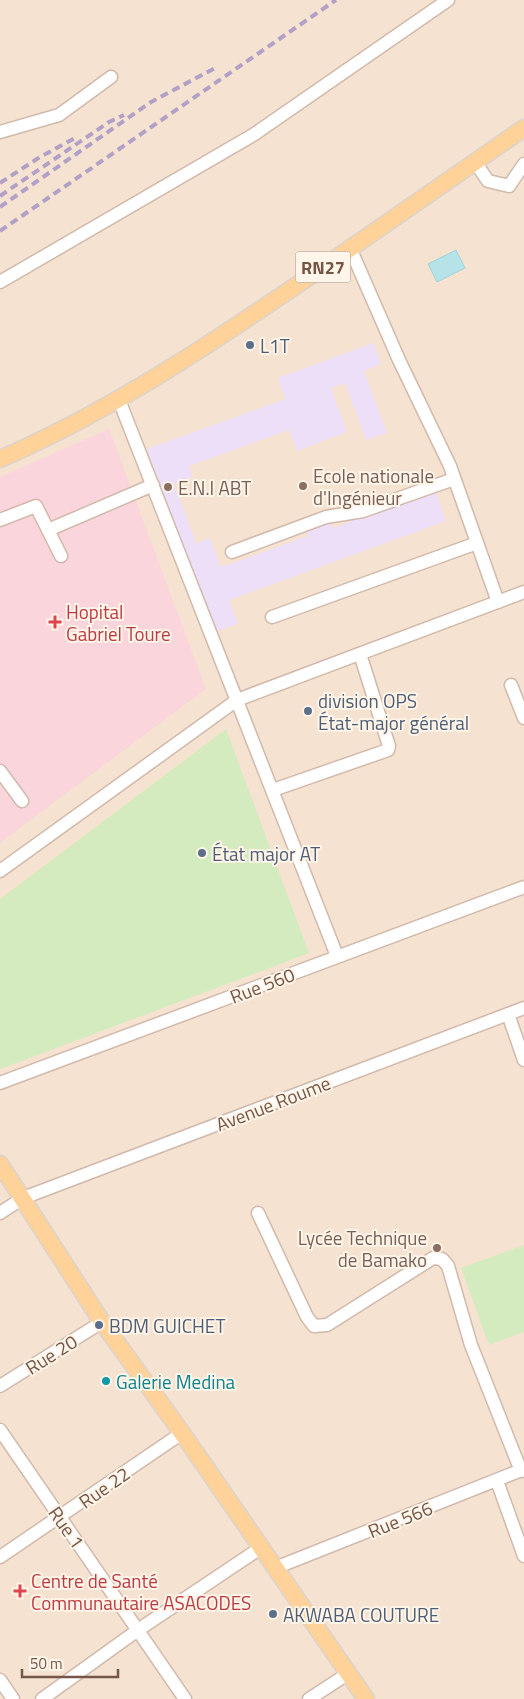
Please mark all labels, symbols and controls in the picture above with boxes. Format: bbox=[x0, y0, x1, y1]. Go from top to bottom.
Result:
road number: RN27 bbox=[296, 252, 350, 282]
place label: L1T bbox=[260, 331, 290, 360]
marker: L1T bbox=[244, 339, 256, 351]
place label: Ecole nationale d'Ingénieur bbox=[313, 461, 434, 512]
place label: E.N.I ABT bbox=[178, 473, 251, 502]
marker: Ecole nationale d'Ingénieur bbox=[297, 480, 309, 492]
marker: E.N.I ABT bbox=[162, 481, 174, 493]
place label: Hopital Gabriel Toure bbox=[66, 597, 170, 648]
marker: Hopital Gabriel Toure bbox=[48, 615, 62, 629]
place label: division OPS État-major général bbox=[318, 686, 469, 737]
marker: division OPS État-major général bbox=[302, 705, 314, 717]
place label: État major AT bbox=[212, 839, 320, 868]
marker: État major AT bbox=[196, 847, 208, 859]
street label: Rue 560 bbox=[225, 959, 299, 1011]
street label: Avenue Roume bbox=[211, 1068, 335, 1138]
place label: Lycée Technique de Bamako bbox=[298, 1223, 427, 1274]
marker: Lycée Technique de Bamako bbox=[431, 1242, 443, 1254]
place label: BDM GUICHET bbox=[109, 1311, 225, 1340]
marker: BDM GUICHET bbox=[93, 1319, 105, 1331]
street label: Rue 20 bbox=[19, 1327, 83, 1381]
place label: Galerie Medina bbox=[116, 1367, 236, 1396]
marker: Galerie Medina bbox=[100, 1375, 112, 1387]
street label: Rue 22 bbox=[72, 1459, 136, 1515]
street label: Rue 566 bbox=[363, 1493, 437, 1545]
street label: Rue 1 bbox=[42, 1500, 92, 1554]
place label: Centre de Santé Communautaire ASACODES bbox=[31, 1566, 251, 1617]
marker: Centre de Santé Communautaire ASACODES bbox=[13, 1584, 27, 1598]
place label: AKWABA COUTURE bbox=[283, 1600, 439, 1629]
marker: AKWABA COUTURE bbox=[267, 1608, 279, 1620]
scale bar bbox=[22, 1646, 119, 1678]
text: 50 m bbox=[30, 1652, 63, 1675]

